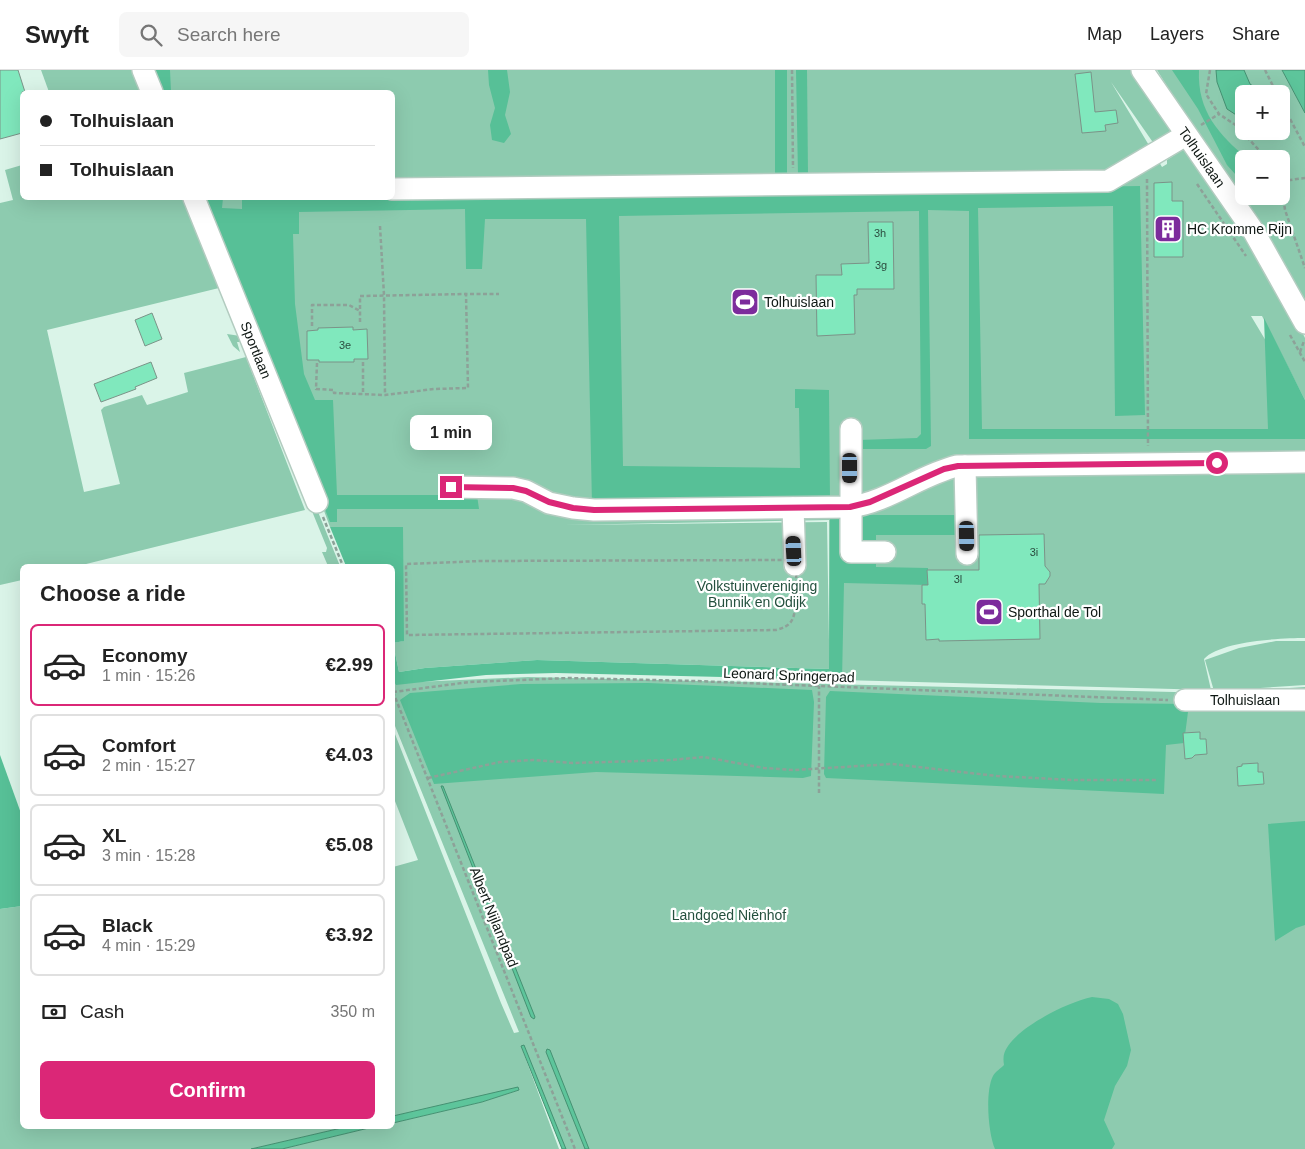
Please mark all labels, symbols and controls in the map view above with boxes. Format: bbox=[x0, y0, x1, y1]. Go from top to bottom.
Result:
search box bbox=[119, 12, 469, 57]
text: Swyft bbox=[25, 21, 89, 48]
icon: search bbox=[137, 21, 165, 49]
text: Search here bbox=[177, 24, 281, 45]
text: Map bbox=[1087, 24, 1122, 44]
text: Layers bbox=[1150, 24, 1204, 44]
text: Share bbox=[1232, 24, 1280, 44]
map controls bbox=[1235, 85, 1290, 205]
button: + bbox=[1235, 85, 1290, 140]
text: Tolhuislaan bbox=[70, 110, 174, 131]
street label: Tolhuislaan bbox=[1175, 124, 1229, 190]
button: − bbox=[1235, 150, 1290, 205]
text: Tolhuislaan bbox=[70, 159, 174, 180]
building icon: HC Kromme Rijn bbox=[1153, 214, 1183, 244]
place label: HC Kromme Rijn bbox=[1187, 221, 1292, 237]
house number: 3h bbox=[874, 227, 886, 239]
house number: 3g bbox=[875, 259, 887, 271]
sports icon: Tolhuislaan bbox=[730, 287, 760, 317]
place label: Tolhuislaan bbox=[764, 294, 834, 310]
street label: Sportlaan bbox=[237, 319, 275, 381]
house number: 3e bbox=[339, 339, 351, 351]
callout: 1 min bbox=[410, 414, 492, 450]
text: 1 min bbox=[430, 424, 472, 441]
route start bbox=[1206, 452, 1228, 474]
car bbox=[842, 453, 857, 483]
route end bbox=[440, 476, 462, 498]
car bbox=[959, 521, 974, 551]
car bbox=[785, 536, 802, 566]
house number: 3i bbox=[1030, 546, 1038, 558]
house number: 3l bbox=[954, 573, 962, 585]
park label: Volkstuinvereniging Bunnik en Odijk bbox=[697, 578, 817, 610]
text: Choose a ride bbox=[40, 581, 185, 606]
sports icon: Sporthal de Tol bbox=[974, 597, 1004, 627]
place label: Sporthal de Tol bbox=[1008, 604, 1101, 620]
icon: car bbox=[42, 643, 87, 688]
text: Economy bbox=[102, 645, 188, 666]
text: €2.99 bbox=[325, 654, 373, 675]
street label: Leonard Springerpad bbox=[723, 665, 855, 685]
text: 1 min · 15:26 bbox=[102, 667, 195, 684]
street label: Tolhuislaan bbox=[1210, 692, 1280, 708]
icon: car bbox=[42, 733, 87, 778]
text: Comfort bbox=[102, 735, 176, 756]
text: €4.03 bbox=[325, 744, 373, 765]
text: 2 min · 15:27 bbox=[102, 757, 195, 774]
icon: car bbox=[42, 823, 87, 868]
text: XL bbox=[102, 825, 126, 846]
text: €5.08 bbox=[325, 834, 373, 855]
text: 3 min · 15:28 bbox=[102, 847, 195, 864]
street label: Albert Nijlandpad bbox=[467, 865, 521, 969]
park label: Landgoed Niënhof bbox=[672, 907, 786, 923]
icon: car bbox=[42, 913, 87, 958]
text: Black bbox=[102, 915, 153, 936]
text: €3.92 bbox=[325, 924, 373, 945]
text: 4 min · 15:29 bbox=[102, 937, 195, 954]
icon: cash bbox=[40, 998, 68, 1026]
text: Cash bbox=[80, 1001, 124, 1022]
text: 350 m bbox=[331, 1003, 375, 1020]
button: Confirm bbox=[40, 1061, 375, 1119]

